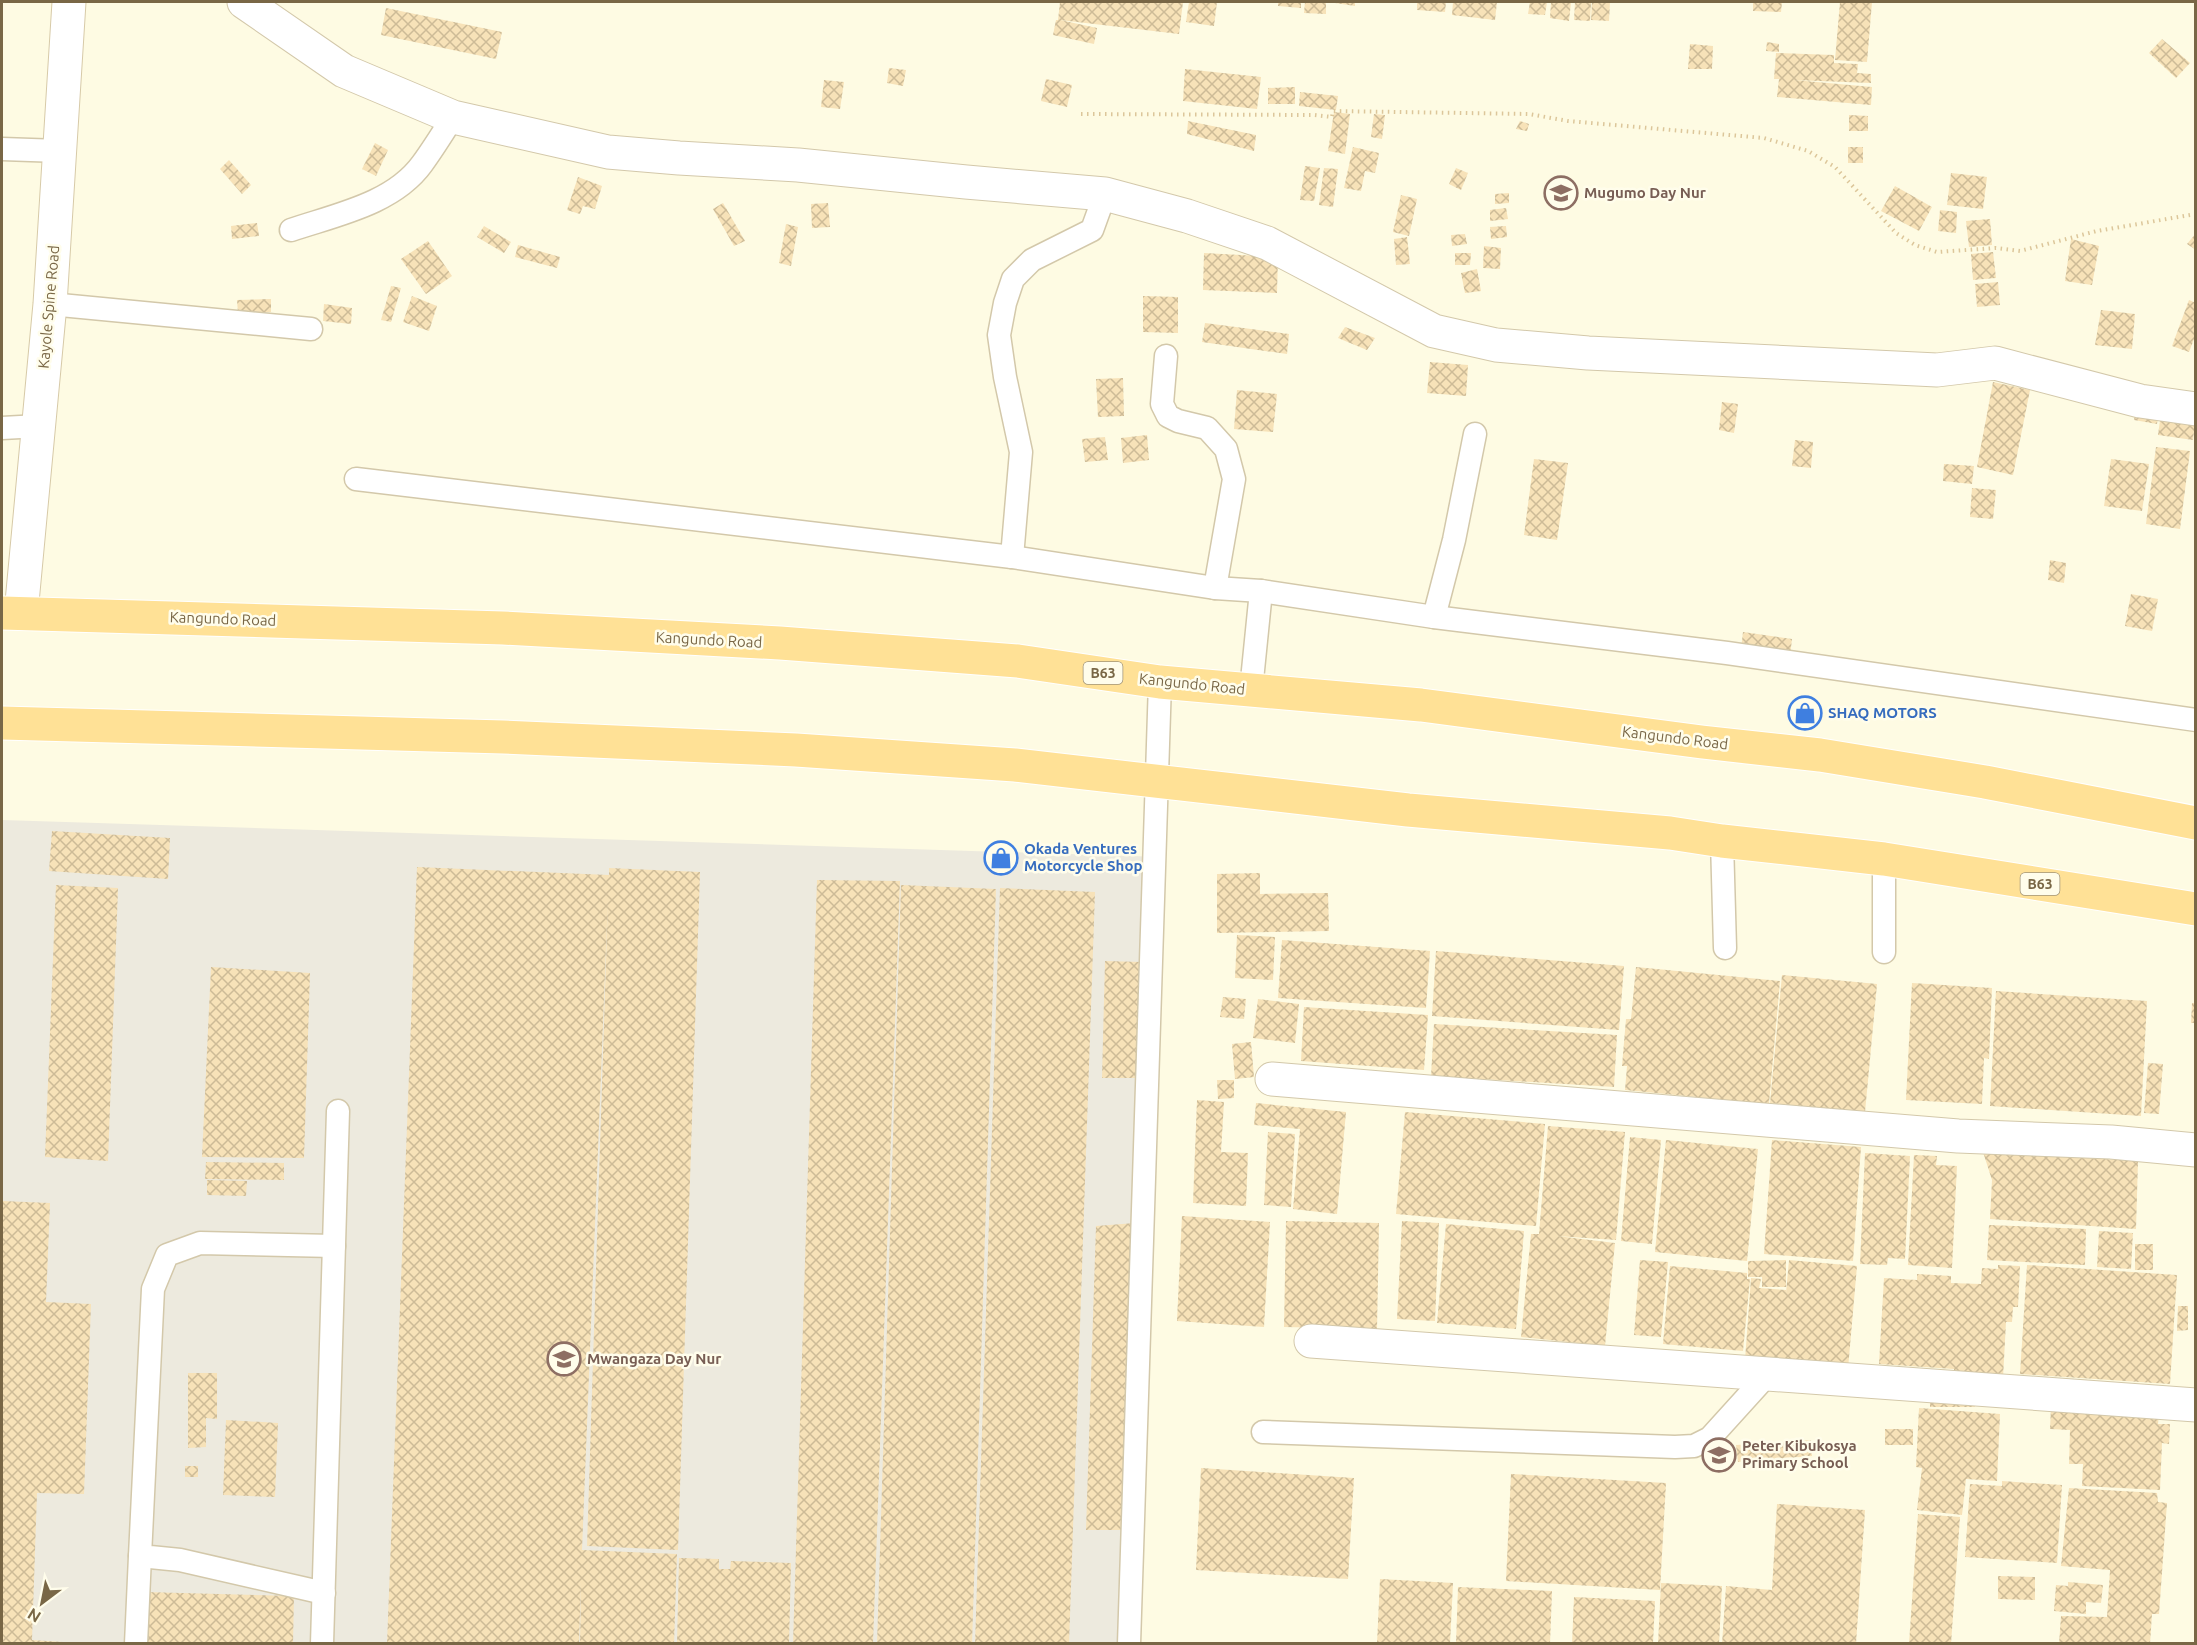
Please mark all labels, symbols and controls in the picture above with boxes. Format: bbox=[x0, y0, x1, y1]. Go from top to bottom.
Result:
school or university icon: Mugumo Day Nur bbox=[1543, 175, 1579, 211]
place label: Mugumo Day Nur bbox=[1584, 184, 1707, 201]
street label: Kayole Spine Road bbox=[35, 245, 62, 369]
street label: Kangundo Road bbox=[169, 608, 277, 629]
street label: Kangundo Road bbox=[655, 628, 763, 651]
road number: B63 bbox=[1084, 662, 1122, 684]
street label: Kangundo Road bbox=[1138, 669, 1246, 698]
shop icon: SHAQ MOTORS bbox=[1787, 695, 1823, 731]
place label: SHAQ MOTORS bbox=[1828, 704, 1937, 721]
street label: Kangundo Road bbox=[1621, 723, 1729, 752]
shop icon: Okada Ventures Motorcycle Shop bbox=[983, 840, 1019, 876]
place label: Okada Ventures Motorcycle Shop bbox=[1024, 840, 1142, 874]
road number: B63 bbox=[2020, 873, 2060, 895]
school or university icon: Mwangaza Day Nur bbox=[546, 1341, 582, 1377]
place label: Mwangaza Day Nur bbox=[587, 1350, 722, 1367]
school or university icon: Peter Kibukosya Primary School bbox=[1701, 1437, 1737, 1473]
place label: Peter Kibukosya Primary School bbox=[1742, 1437, 1857, 1471]
north arrow bbox=[12, 1573, 72, 1633]
text: N bbox=[24, 1605, 44, 1627]

